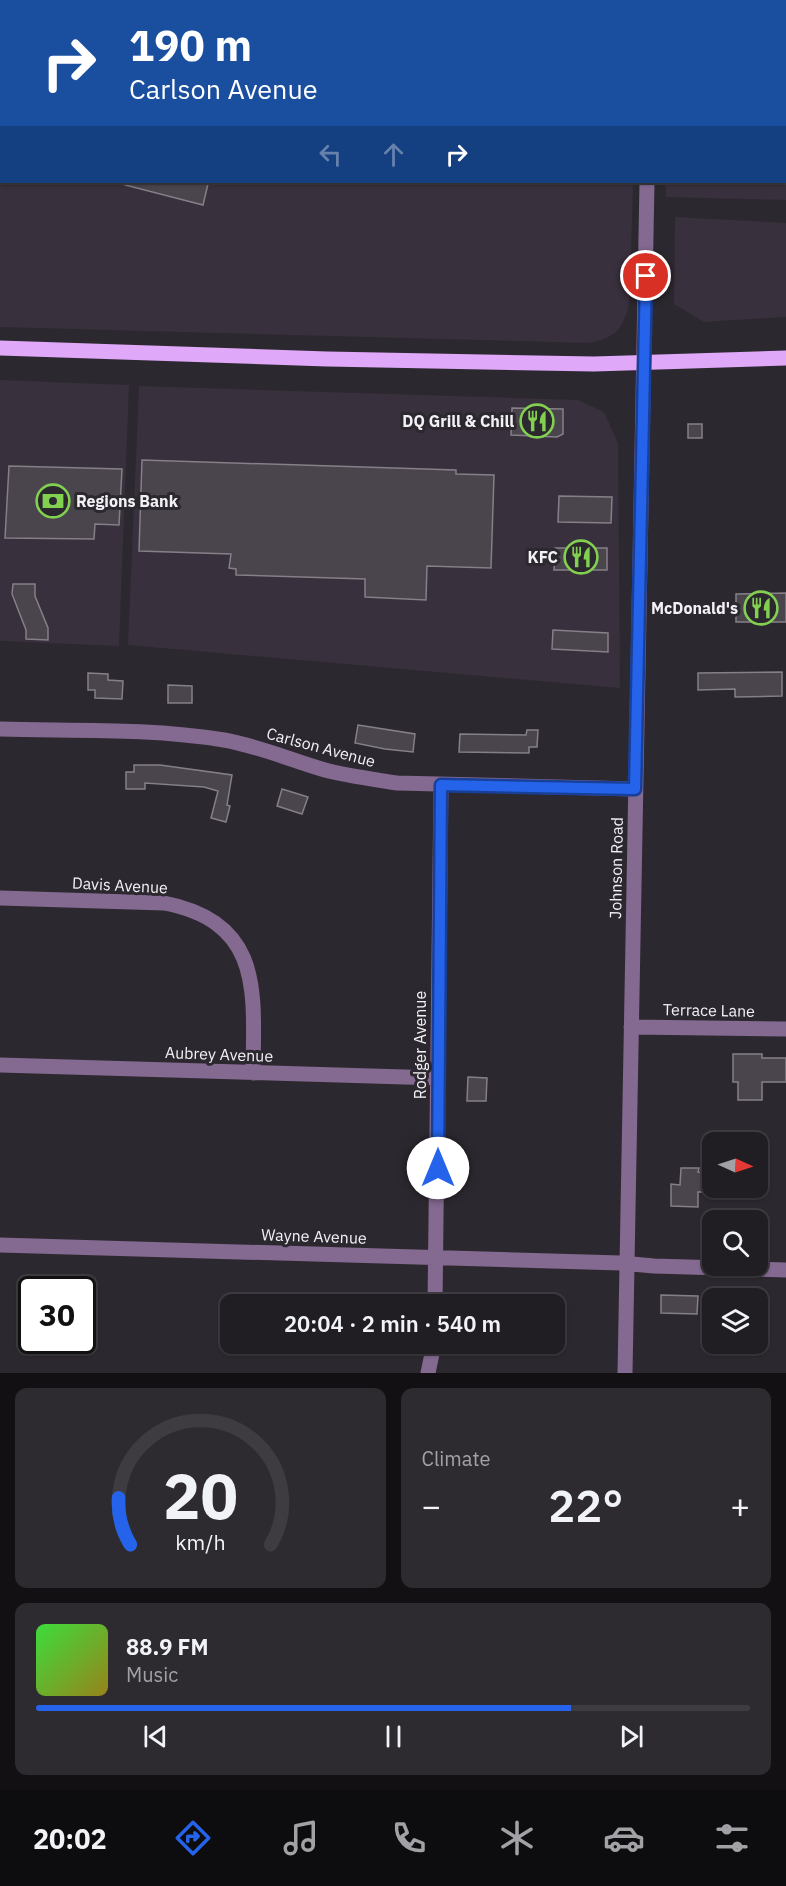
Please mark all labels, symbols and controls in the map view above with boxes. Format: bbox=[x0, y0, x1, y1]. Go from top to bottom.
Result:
text: 190 m bbox=[129, 18, 252, 73]
icon: right bbox=[30, 24, 108, 102]
text: Carlson Avenue bbox=[129, 71, 318, 106]
icon: left bbox=[314, 138, 347, 171]
icon: ahead bbox=[377, 138, 410, 171]
icon: right bbox=[440, 138, 473, 171]
pin bbox=[620, 250, 671, 301]
icon: arrive bbox=[629, 259, 662, 292]
restaurant icon: DQ Grill & Chill bbox=[519, 403, 555, 439]
place label: DQ Grill & Chill bbox=[402, 411, 514, 431]
bank icon: Regions Bank bbox=[35, 483, 71, 519]
place label: Regions Bank bbox=[76, 491, 179, 511]
restaurant icon: KFC bbox=[563, 539, 599, 575]
place label: KFC bbox=[528, 547, 558, 567]
restaurant icon: McDonald's bbox=[743, 590, 779, 626]
place label: McDonald's bbox=[651, 598, 738, 618]
street label: Carlson Avenue bbox=[264, 723, 378, 771]
street label: Johnson Road bbox=[605, 817, 627, 919]
street label: Davis Avenue bbox=[72, 873, 169, 898]
street label: Rodger Avenue bbox=[410, 991, 430, 1099]
street label: Terrace Lane bbox=[663, 999, 755, 1021]
street label: Aubrey Avenue bbox=[165, 1042, 274, 1066]
north arrow bbox=[702, 1132, 768, 1198]
map controls bbox=[702, 1132, 768, 1354]
position arrow bbox=[406, 1136, 470, 1200]
button: search bbox=[702, 1210, 768, 1276]
street label: Wayne Avenue bbox=[261, 1224, 367, 1248]
speed limit sign: 30 bbox=[18, 1276, 96, 1354]
button: layers bbox=[702, 1288, 768, 1354]
text: 20:04 · 2 min · 540 m bbox=[284, 1309, 501, 1338]
text: Climate bbox=[422, 1445, 490, 1472]
text: 20 bbox=[163, 1455, 238, 1536]
text: 22° bbox=[548, 1476, 623, 1534]
text: − bbox=[422, 1484, 441, 1527]
text: + bbox=[730, 1484, 750, 1527]
text: km/h bbox=[175, 1528, 225, 1556]
text: 88.9 FM bbox=[126, 1632, 209, 1661]
text: Music bbox=[126, 1661, 178, 1688]
icon: previous bbox=[139, 1720, 172, 1753]
icon: pause bbox=[377, 1720, 410, 1753]
icon: next bbox=[615, 1720, 648, 1753]
icon: directions bbox=[172, 1817, 214, 1859]
icon: music bbox=[280, 1817, 322, 1859]
icon: phone bbox=[388, 1817, 430, 1859]
icon: climate bbox=[496, 1817, 538, 1859]
icon: car bbox=[603, 1817, 645, 1859]
icon: filters bbox=[711, 1817, 753, 1859]
text: 20:02 bbox=[33, 1821, 107, 1856]

